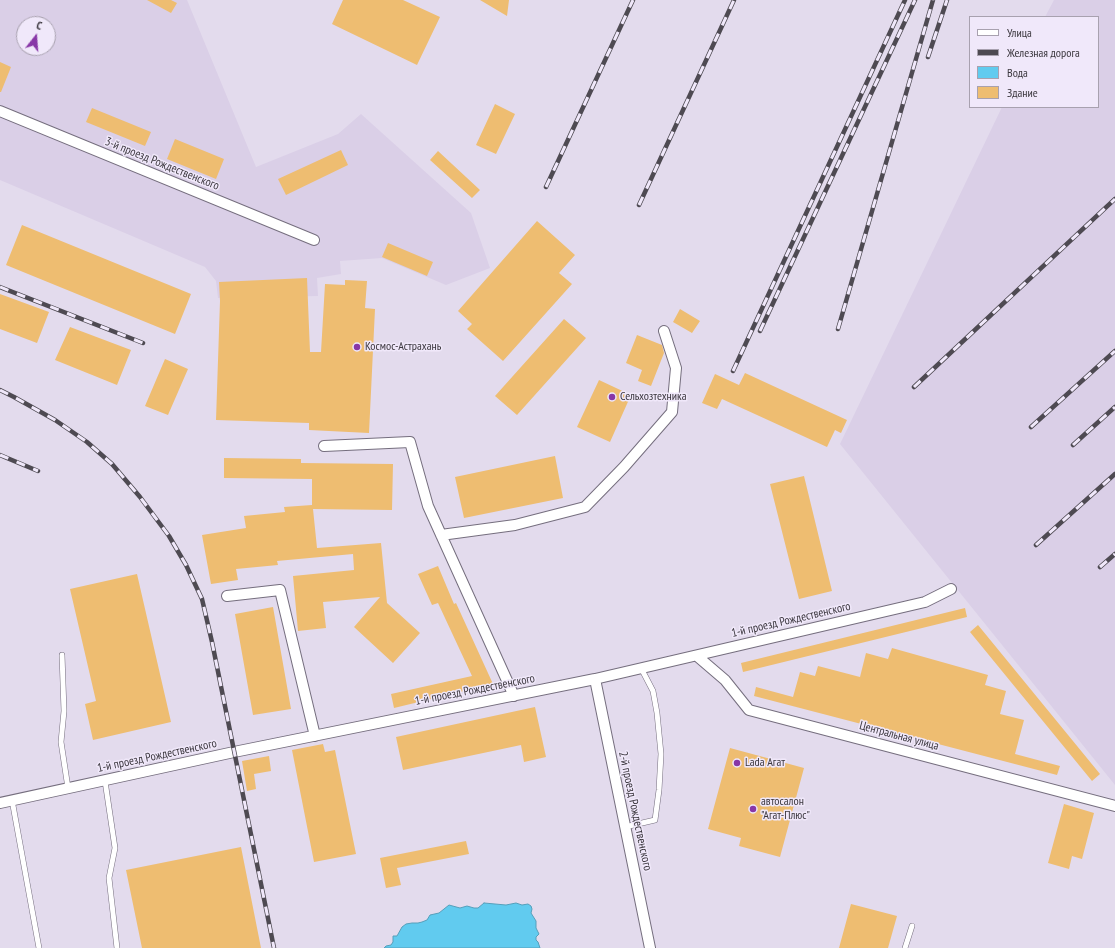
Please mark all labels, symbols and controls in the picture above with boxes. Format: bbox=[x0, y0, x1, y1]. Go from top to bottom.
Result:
north arrow bbox=[16, 16, 56, 56]
legend bbox=[969, 16, 1099, 108]
text: С bbox=[35, 18, 44, 33]
text: Улица bbox=[1007, 25, 1032, 40]
text: Железная дорога bbox=[1007, 45, 1080, 60]
text: Вода bbox=[1007, 65, 1028, 80]
text: Здание bbox=[1007, 85, 1038, 100]
street label: 3-й проезд Рождественского bbox=[103, 135, 221, 193]
place label: Космос-Астрахань bbox=[365, 340, 441, 354]
marker: Космос-Астрахань bbox=[352, 342, 362, 352]
place label: Сельхозтехника bbox=[620, 390, 687, 404]
marker: Сельхозтехника bbox=[607, 392, 617, 402]
street label: 1-й проезд Рождественского bbox=[730, 599, 852, 641]
street label: 1-й проезд Рождественского bbox=[414, 671, 536, 709]
street label: Центральная улица bbox=[858, 718, 940, 754]
street label: 1-й проезд Рождественского bbox=[96, 736, 218, 776]
street label: 2-й проезд Рождественского bbox=[615, 750, 655, 872]
place label: Lada Агат bbox=[745, 756, 785, 770]
marker: Lada Агат bbox=[732, 758, 742, 768]
place label: автосалон "Агат-Плюс" bbox=[761, 795, 810, 823]
marker: автосалон "Агат-Плюс" bbox=[748, 804, 758, 814]

